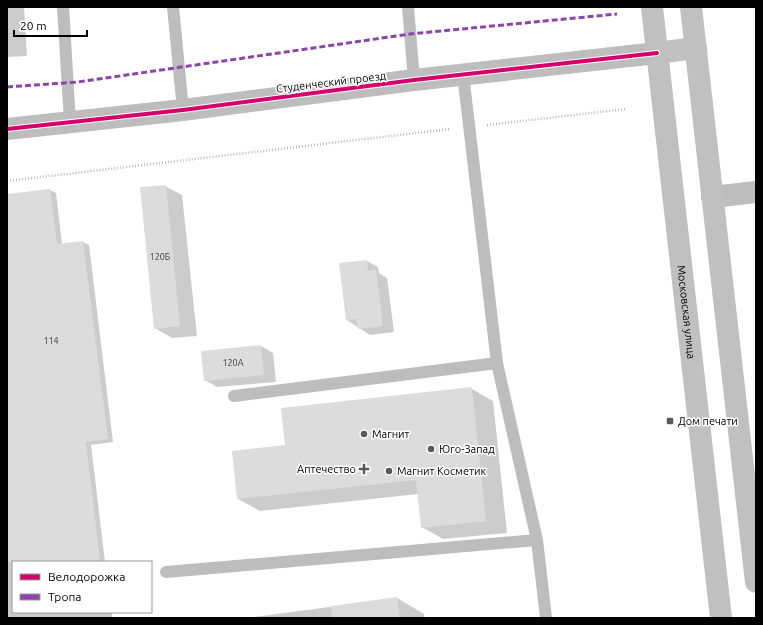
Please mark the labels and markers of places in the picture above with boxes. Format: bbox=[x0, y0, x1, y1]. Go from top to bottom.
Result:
place label: Дом печати bbox=[678, 415, 738, 427]
marker: Дом печати bbox=[665, 416, 675, 426]
place label: Магнит bbox=[372, 428, 410, 440]
marker: Магнит bbox=[359, 429, 369, 439]
place label: Юго-Запад bbox=[439, 443, 495, 455]
marker: Юго-Запад bbox=[426, 444, 436, 454]
place label: Аптечество bbox=[297, 463, 356, 475]
marker: Аптечество bbox=[359, 464, 369, 474]
place label: Магнит Косметик bbox=[397, 465, 487, 477]
marker: Магнит Косметик bbox=[384, 466, 394, 476]

